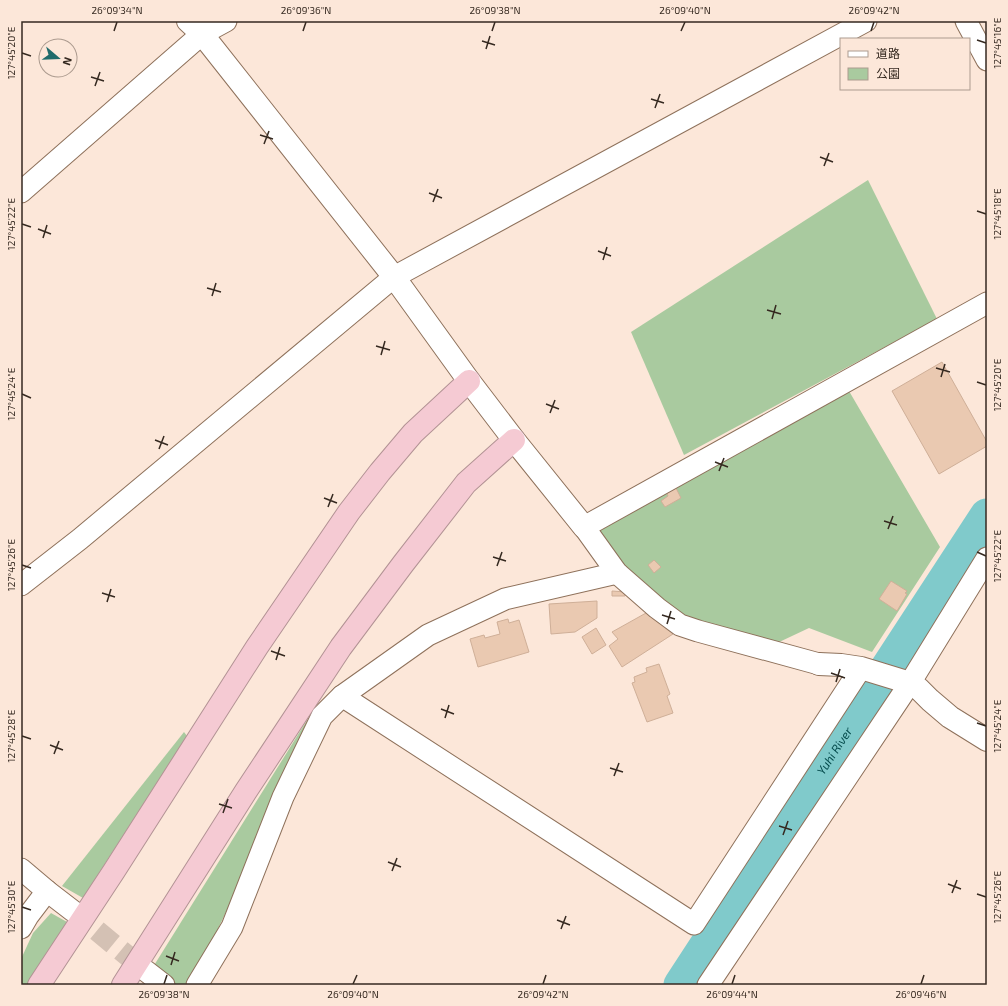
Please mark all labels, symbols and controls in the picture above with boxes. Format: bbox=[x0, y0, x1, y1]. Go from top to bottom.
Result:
text: 26°09'34"N bbox=[91, 4, 143, 16]
text: 26°09'36"N bbox=[281, 4, 331, 16]
text: 26°09'38"N bbox=[469, 4, 521, 16]
text: 26°09'40"N bbox=[659, 4, 711, 16]
text: 26°09'42"N bbox=[849, 4, 899, 16]
text: 127°45'16"E bbox=[991, 17, 1003, 68]
text: 127°45'20"E bbox=[5, 26, 17, 79]
north arrow bbox=[38, 38, 78, 78]
legend bbox=[840, 38, 970, 90]
text: 道路 bbox=[876, 46, 900, 60]
text: N bbox=[60, 56, 75, 67]
text: 公園 bbox=[876, 66, 900, 80]
text: 127°45'18"E bbox=[991, 188, 1003, 240]
text: 127°45'22"E bbox=[5, 197, 17, 250]
text: 127°45'20"E bbox=[991, 358, 1003, 411]
text: 127°45'24"E bbox=[5, 367, 17, 420]
text: 127°45'22"E bbox=[991, 529, 1003, 582]
text: 127°45'26"E bbox=[5, 538, 17, 591]
text: 127°45'24"E bbox=[991, 699, 1003, 752]
text: 127°45'28"E bbox=[5, 709, 17, 762]
water label: Yuhi River bbox=[814, 724, 855, 777]
text: 127°45'26"E bbox=[991, 870, 1003, 923]
text: 127°45'30"E bbox=[5, 880, 17, 933]
text: 26°09'38"N bbox=[138, 988, 190, 1000]
text: 26°09'40"N bbox=[327, 988, 379, 1000]
text: 26°09'42"N bbox=[518, 988, 568, 1000]
text: 26°09'44"N bbox=[706, 988, 758, 1000]
text: 26°09'46"N bbox=[895, 988, 947, 1000]

